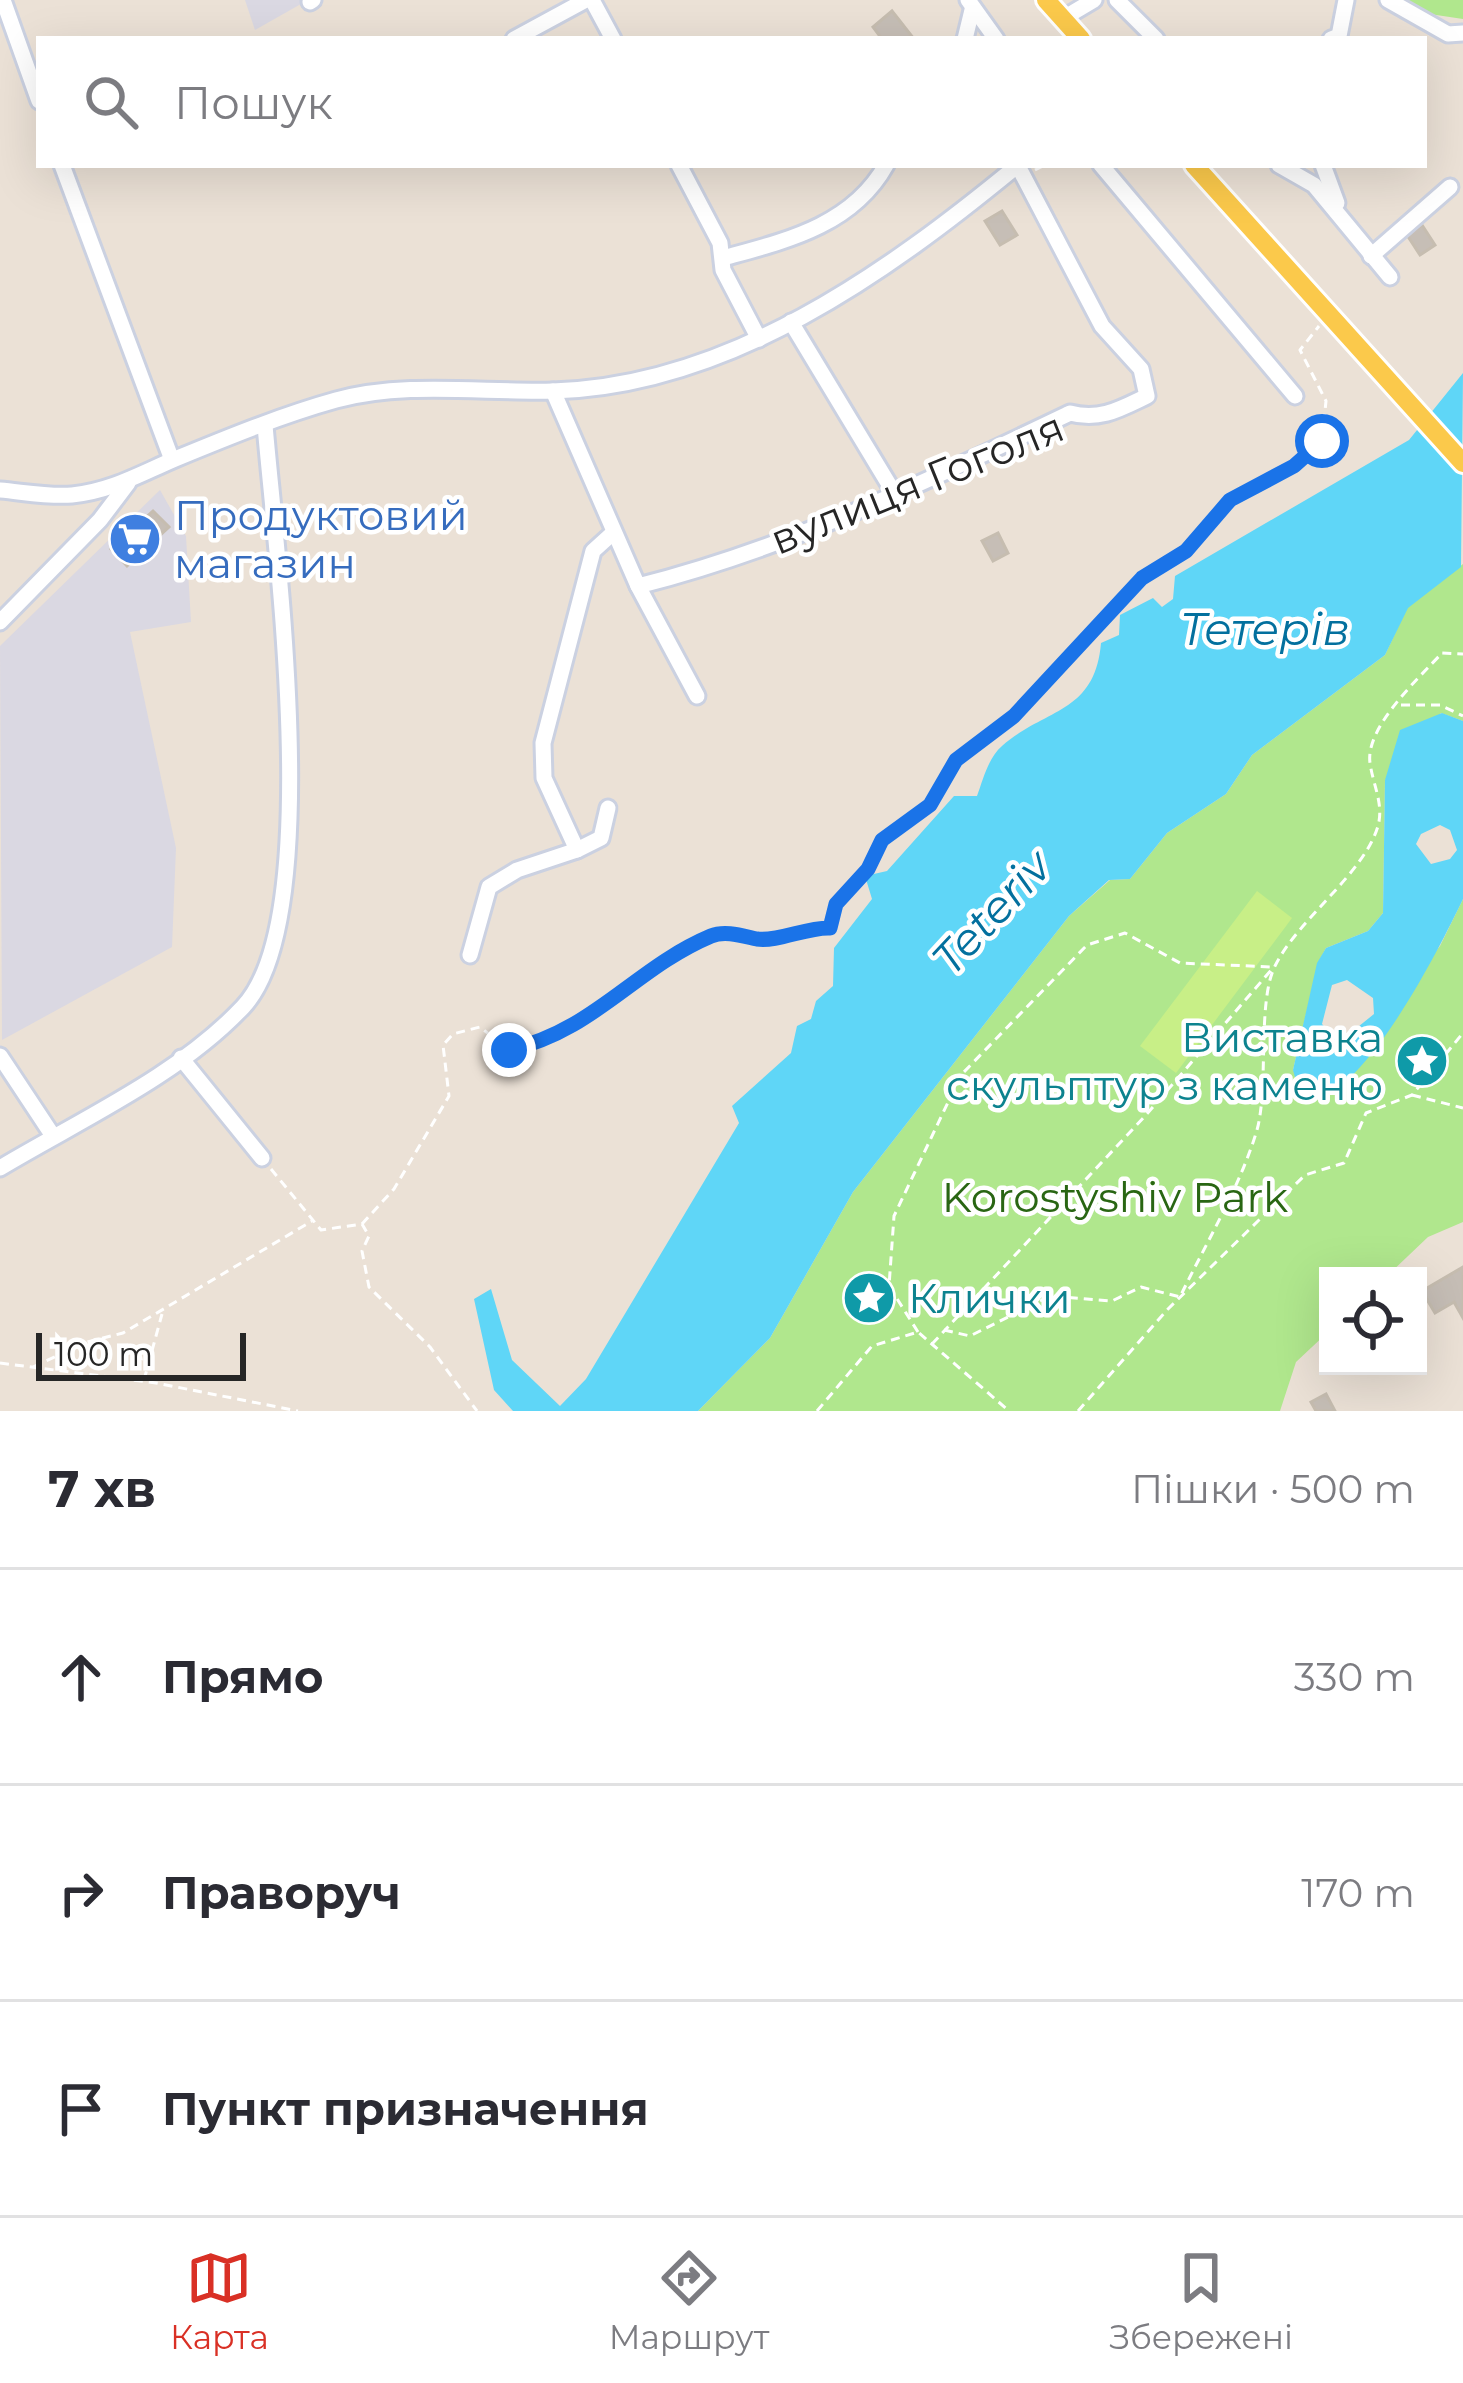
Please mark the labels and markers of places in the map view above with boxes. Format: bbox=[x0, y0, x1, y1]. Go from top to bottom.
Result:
place label: Продуктовий магазин bbox=[174, 489, 468, 589]
supermarket icon: Продуктовий магазин bbox=[107, 511, 163, 567]
place label: Виставка скульптур з каменю bbox=[946, 1011, 1383, 1111]
place icon: Виставка скульптур з каменю bbox=[1394, 1033, 1450, 1089]
place icon: Клички bbox=[841, 1270, 897, 1326]
place label: Клички bbox=[908, 1272, 1071, 1324]

